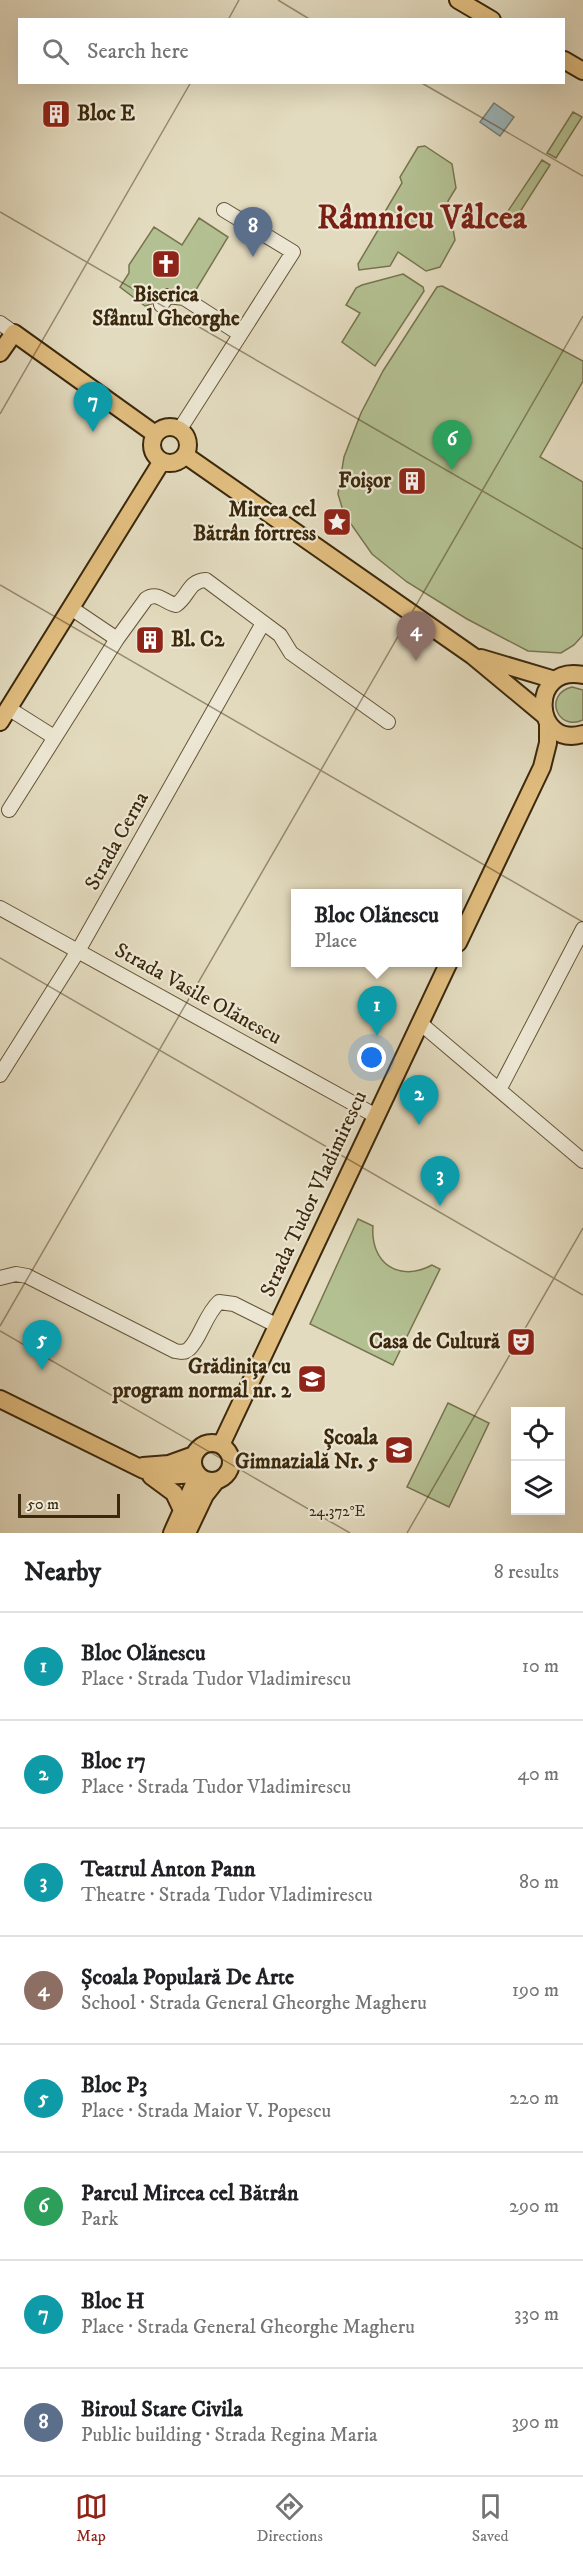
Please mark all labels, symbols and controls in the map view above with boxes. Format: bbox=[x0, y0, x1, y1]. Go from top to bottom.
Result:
search box bbox=[18, 18, 565, 84]
icon: search bbox=[39, 35, 72, 68]
text: Search here bbox=[87, 38, 189, 65]
building icon: Bloc E bbox=[40, 98, 72, 130]
place label: Bloc E bbox=[77, 101, 135, 127]
district label: Râmnicu Vâlcea bbox=[317, 198, 528, 239]
pin: 8 bbox=[234, 208, 272, 257]
church icon: Biserica Sfântul Gheorghe bbox=[150, 248, 182, 280]
place label: Biserica Sfântul Gheorghe bbox=[92, 282, 240, 332]
pin: 7 bbox=[74, 382, 112, 432]
pin: 6 bbox=[432, 420, 472, 470]
building icon: Foișor bbox=[396, 465, 428, 497]
place label: Foișor bbox=[338, 468, 392, 494]
place label: Mircea cel Bătrân fortress bbox=[193, 497, 317, 547]
place icon: Mircea cel Bătrân fortress bbox=[321, 506, 353, 538]
pin: 4 bbox=[396, 612, 436, 661]
building icon: Bl. C2 bbox=[134, 624, 166, 656]
place label: Bl. C2 bbox=[171, 627, 225, 653]
street label: Strada Cerna bbox=[79, 787, 155, 895]
popup bbox=[291, 889, 462, 967]
text: Bloc Olănescu bbox=[314, 902, 439, 929]
text: Place bbox=[314, 929, 357, 954]
street label: Strada Vasile Olănescu bbox=[110, 937, 286, 1051]
pin: 1 bbox=[358, 986, 397, 1036]
your location bbox=[357, 1043, 386, 1072]
pin: 2 bbox=[400, 1076, 438, 1125]
street label: Strada Tudor Vladimirescu bbox=[255, 1087, 373, 1301]
pin: 3 bbox=[420, 1156, 460, 1206]
pin: 5 bbox=[22, 1320, 62, 1370]
theatre icon: Casa de Cultură bbox=[505, 1326, 537, 1358]
place label: Casa de Cultură bbox=[369, 1329, 501, 1355]
place label: Grădinița cu program normal nr. 2 bbox=[112, 1354, 292, 1404]
school or university icon: Grădinița cu program normal nr. 2 bbox=[296, 1363, 328, 1395]
map controls bbox=[511, 1407, 565, 1515]
button: locate bbox=[511, 1407, 565, 1461]
place label: Școala Gimnazială Nr. 5 bbox=[235, 1425, 379, 1475]
school or university icon: Școala Gimnazială Nr. 5 bbox=[383, 1434, 415, 1466]
button: layers bbox=[511, 1461, 565, 1515]
scale bar bbox=[18, 1491, 120, 1518]
text: 50 m bbox=[27, 1494, 59, 1514]
text: 24.372°E bbox=[309, 1502, 365, 1521]
text: Nearby bbox=[24, 1556, 101, 1589]
text: 8 results bbox=[494, 1560, 559, 1585]
text: Bloc Olănescu bbox=[81, 1640, 206, 1667]
text: 1 bbox=[40, 1654, 47, 1679]
text: 10 m bbox=[522, 1654, 559, 1679]
text: Place · Strada Tudor Vladimirescu bbox=[81, 1667, 351, 1692]
text: Bloc 17 bbox=[81, 1748, 146, 1775]
text: 2 bbox=[39, 1762, 48, 1787]
text: 40 m bbox=[517, 1762, 559, 1787]
text: Place · Strada Tudor Vladimirescu bbox=[81, 1775, 351, 1800]
text: Teatrul Anton Pann bbox=[81, 1856, 256, 1883]
text: 3 bbox=[40, 1870, 47, 1895]
text: 80 m bbox=[519, 1870, 559, 1895]
text: Theatre · Strada Tudor Vladimirescu bbox=[81, 1883, 373, 1908]
text: Școala Populară De Arte bbox=[81, 1964, 294, 1991]
text: 4 bbox=[38, 1978, 49, 2003]
text: 190 m bbox=[512, 1978, 559, 2003]
text: School · Strada General Gheorghe Magheru bbox=[81, 1991, 427, 2016]
text: Bloc P3 bbox=[81, 2072, 147, 2099]
text: 5 bbox=[39, 2086, 48, 2111]
text: 220 m bbox=[509, 2086, 559, 2111]
text: Place · Strada Maior V. Popescu bbox=[81, 2099, 331, 2124]
text: Parcul Mircea cel Bătrân bbox=[81, 2180, 298, 2207]
text: 6 bbox=[38, 2194, 49, 2219]
text: 290 m bbox=[509, 2194, 559, 2219]
text: Park bbox=[81, 2207, 118, 2232]
text: Bloc H bbox=[81, 2288, 145, 2315]
text: 7 bbox=[38, 2302, 49, 2327]
text: 330 m bbox=[514, 2302, 559, 2327]
text: Place · Strada General Gheorghe Magheru bbox=[81, 2315, 415, 2340]
text: Biroul Stare Civila bbox=[81, 2396, 243, 2423]
text: 8 bbox=[38, 2410, 49, 2435]
text: 390 m bbox=[511, 2410, 559, 2435]
text: Public building · Strada Regina Maria bbox=[81, 2423, 378, 2448]
tab: Map bbox=[75, 2490, 108, 2546]
tab: Directions bbox=[257, 2490, 323, 2546]
tab: Saved bbox=[472, 2490, 509, 2546]

